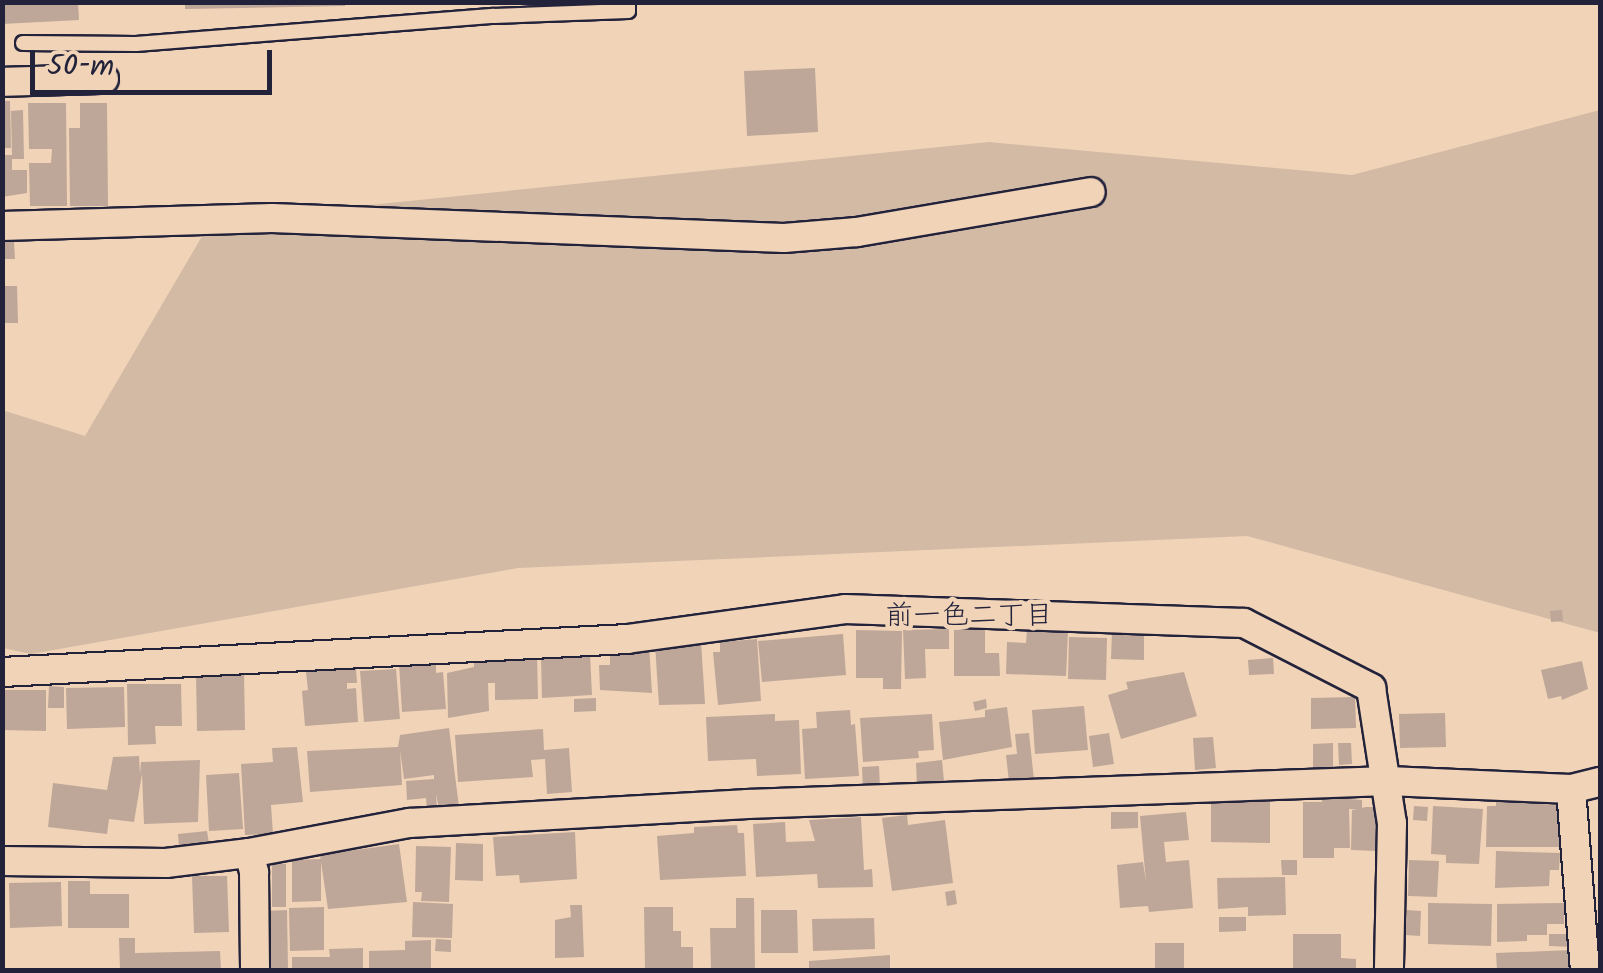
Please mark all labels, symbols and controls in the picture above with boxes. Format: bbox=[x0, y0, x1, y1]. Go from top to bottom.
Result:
scale bar bbox=[35, 30, 278, 92]
text: 50 m bbox=[47, 43, 114, 91]
district label: 前一色二丁目 bbox=[885, 600, 1053, 634]

